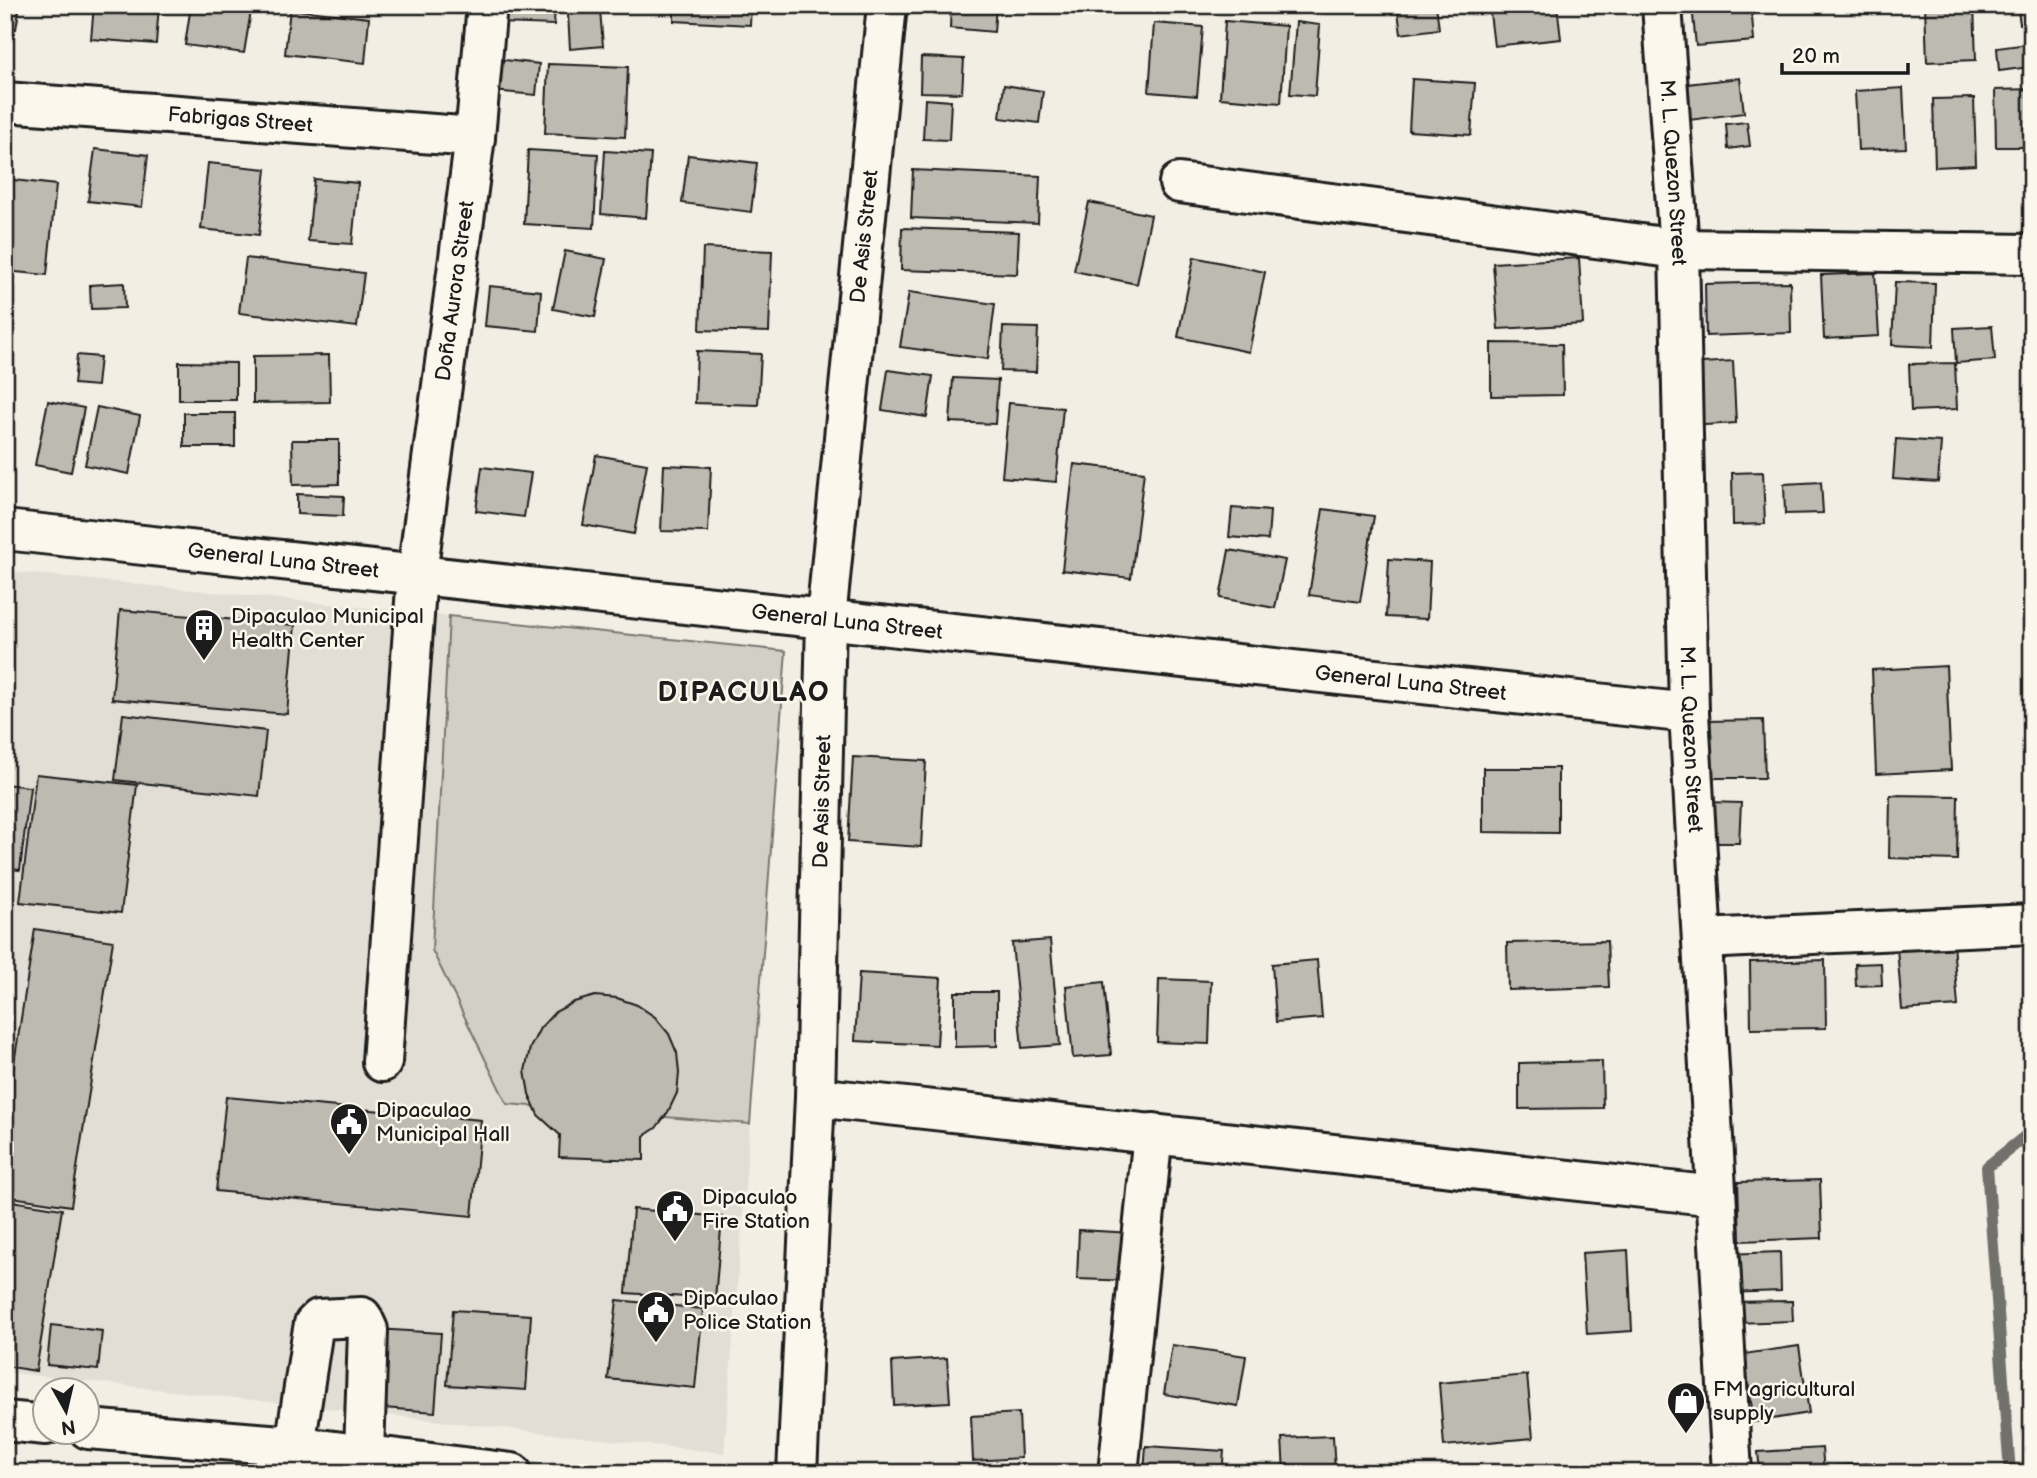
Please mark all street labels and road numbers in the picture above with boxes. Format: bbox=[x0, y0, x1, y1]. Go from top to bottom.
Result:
street label: M. L. Quezon Street bbox=[1655, 79, 1692, 267]
street label: Fabrigas Street bbox=[167, 102, 314, 137]
street label: De Asis Street bbox=[845, 168, 883, 304]
street label: Doña Aurora Street bbox=[430, 198, 479, 383]
street label: General Luna Street bbox=[186, 537, 381, 583]
street label: General Luna Street bbox=[750, 599, 945, 644]
street label: M. L. Quezon Street bbox=[1675, 646, 1708, 834]
street label: General Luna Street bbox=[1314, 660, 1508, 706]
street label: De Asis Street bbox=[808, 734, 836, 869]

